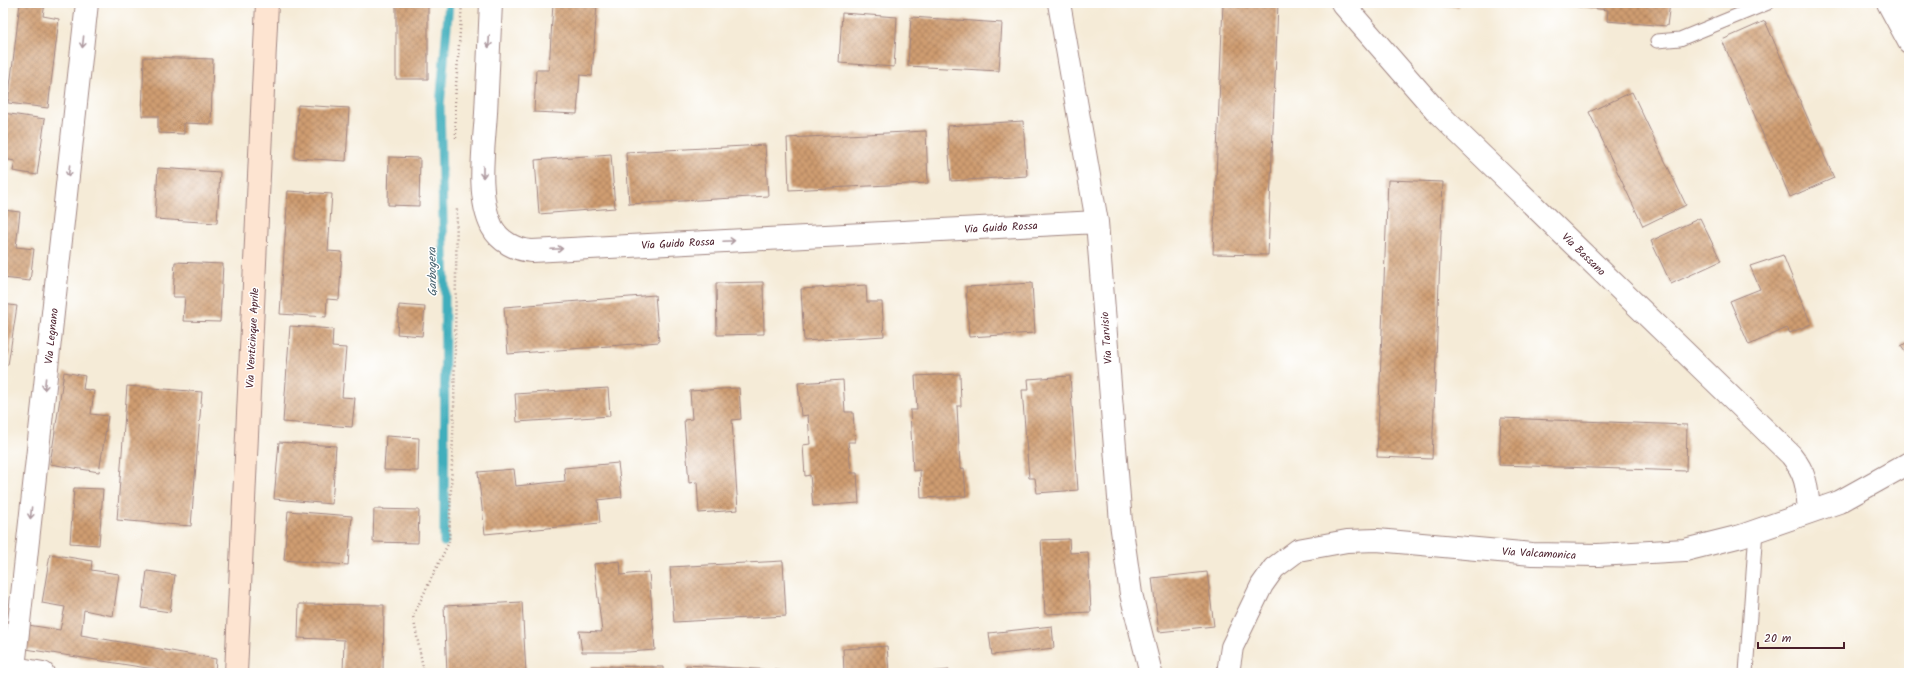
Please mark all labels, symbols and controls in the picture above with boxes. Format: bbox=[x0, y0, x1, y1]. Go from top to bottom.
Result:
one-way arrow bbox=[79, 35, 86, 48]
one-way arrow bbox=[486, 35, 493, 48]
one-way arrow bbox=[65, 164, 72, 177]
one-way arrow bbox=[479, 165, 487, 178]
street label: Via Guido Rossa bbox=[964, 217, 1038, 239]
street label: Via Bassano bbox=[1557, 229, 1610, 281]
street label: Via Guido Rossa bbox=[641, 233, 715, 255]
one-way arrow bbox=[722, 237, 735, 244]
water label: Garbogera bbox=[423, 246, 442, 297]
one-way arrow bbox=[550, 246, 563, 253]
street label: Via Venticinque Aprile bbox=[241, 287, 265, 389]
street label: Via Legnano bbox=[40, 307, 64, 365]
street label: Via Tarvisio bbox=[1096, 311, 1118, 365]
one-way arrow bbox=[42, 377, 49, 390]
one-way arrow bbox=[27, 506, 35, 519]
street label: Via Valcamonica bbox=[1501, 543, 1576, 565]
scale bar bbox=[1758, 624, 1844, 650]
text: 20 m bbox=[1764, 629, 1792, 648]

